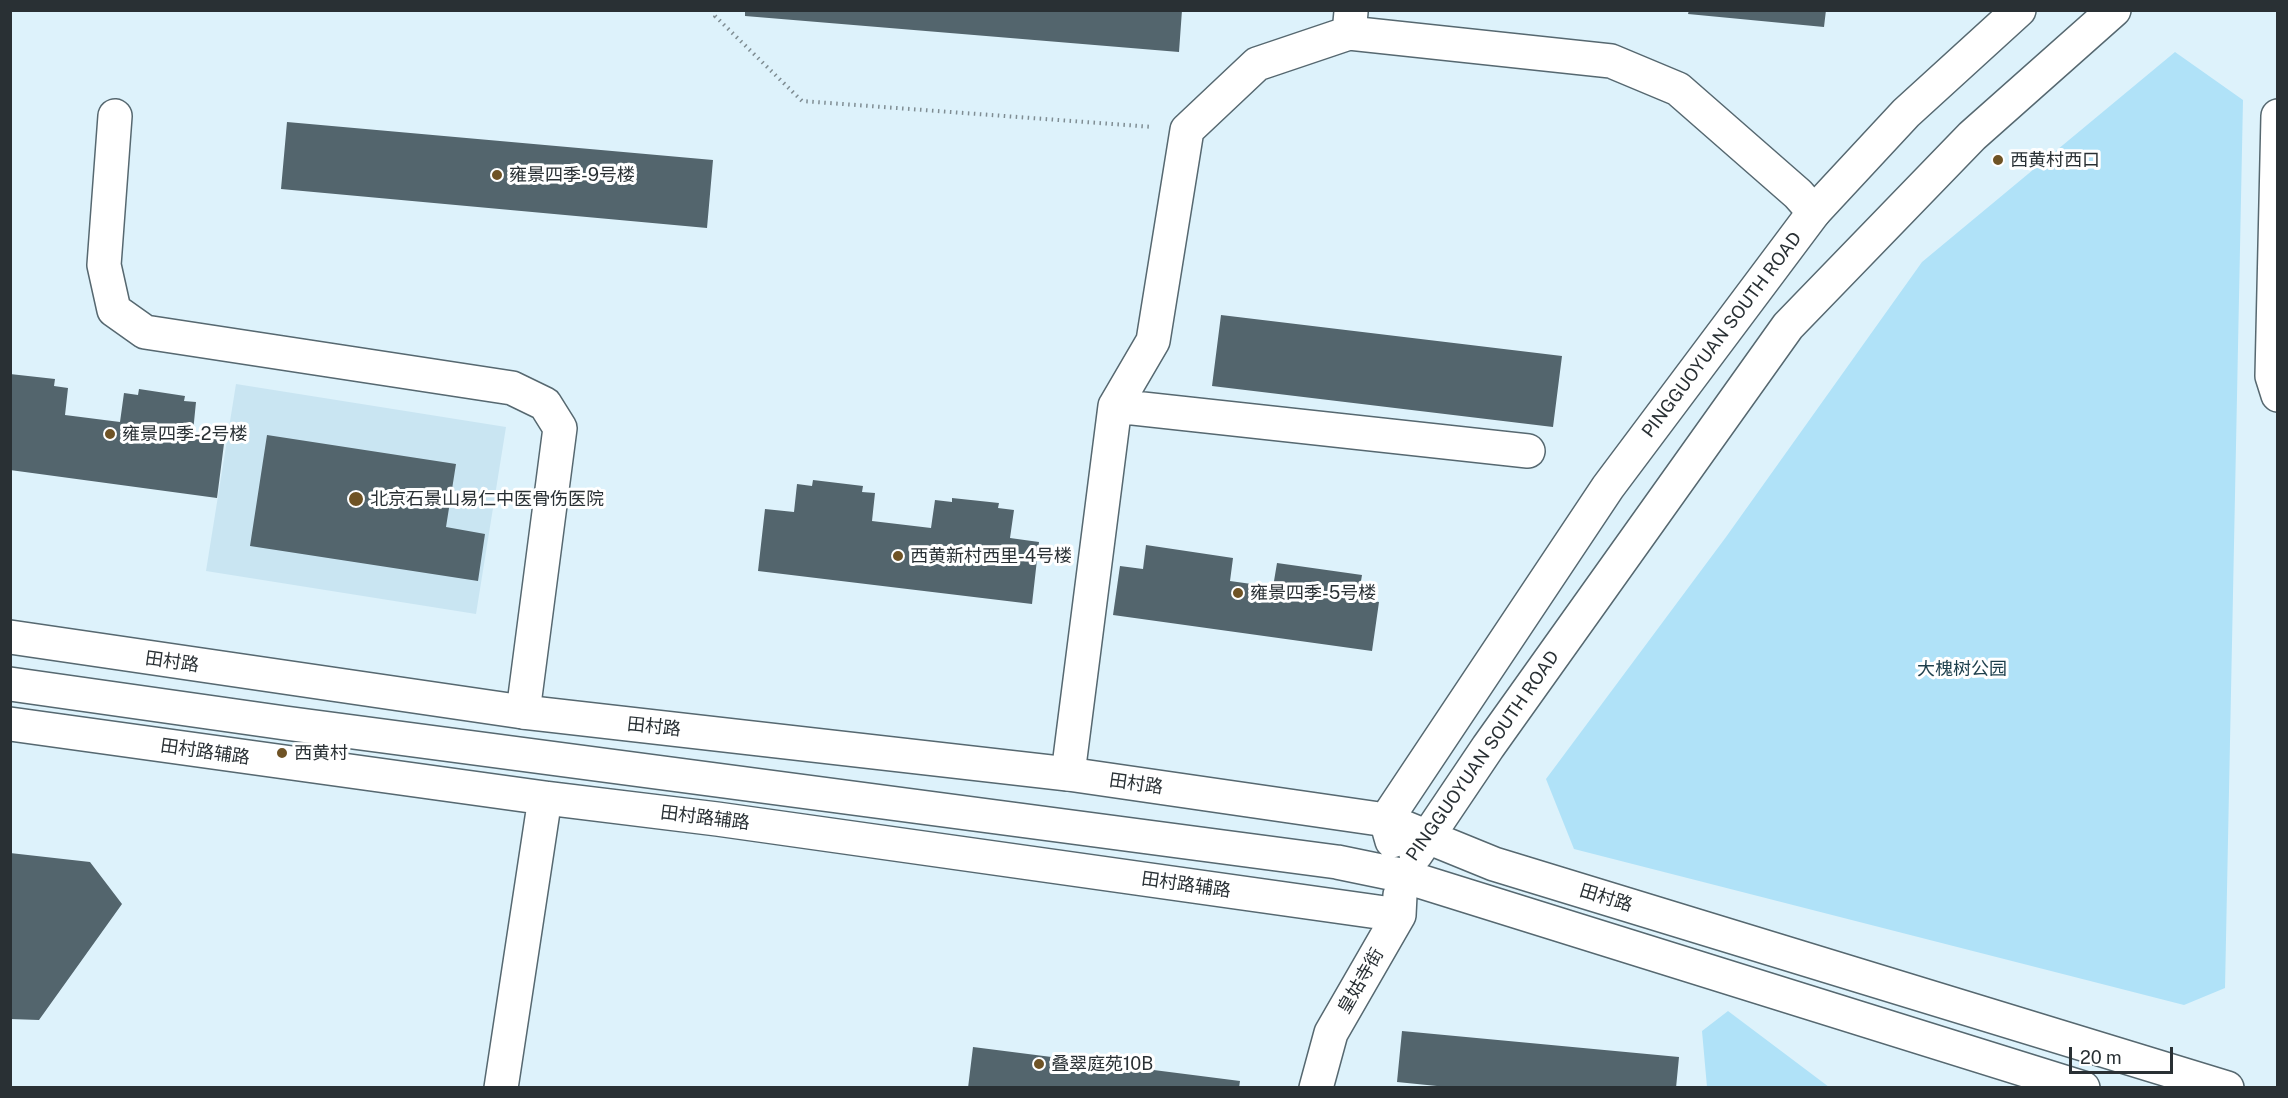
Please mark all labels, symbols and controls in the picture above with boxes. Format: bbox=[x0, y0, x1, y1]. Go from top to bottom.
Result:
place label: 西黄村西口 bbox=[2010, 149, 2100, 171]
marker: 西黄村西口 bbox=[1991, 153, 2005, 167]
place label: 雍景四季-9号楼 bbox=[509, 164, 635, 186]
marker: 雍景四季-9号楼 bbox=[490, 168, 504, 182]
street label: PINGGUOYUAN SOUTH ROAD bbox=[1638, 228, 1806, 442]
place label: 雍景四季-2号楼 bbox=[122, 423, 248, 445]
marker: 雍景四季-2号楼 bbox=[103, 427, 117, 441]
place label: 北京石景山易仁中医骨伤医院 bbox=[370, 488, 604, 510]
marker: 北京石景山易仁中医骨伤医院 bbox=[347, 490, 365, 508]
place label: 西黄新村西里-4号楼 bbox=[910, 545, 1072, 567]
marker: 西黄新村西里-4号楼 bbox=[891, 549, 905, 563]
place label: 雍景四季-5号楼 bbox=[1250, 582, 1376, 604]
marker: 雍景四季-5号楼 bbox=[1231, 586, 1245, 600]
street label: PINGGUOYUAN SOUTH ROAD bbox=[1402, 647, 1564, 865]
street label: 田村路 bbox=[144, 648, 200, 676]
park label: 大槐树公园 bbox=[1917, 658, 2007, 680]
street label: 田村路 bbox=[626, 713, 682, 741]
street label: 田村路辅路 bbox=[159, 735, 251, 769]
place label: 西黄村 bbox=[294, 742, 348, 764]
marker: 西黄村 bbox=[275, 746, 289, 760]
street label: 田村路 bbox=[1108, 770, 1164, 798]
street label: 田村路辅路 bbox=[659, 802, 751, 834]
street label: 田村路辅路 bbox=[1140, 868, 1232, 902]
street label: 田村路 bbox=[1577, 880, 1635, 916]
street label: 皇姑寺街 bbox=[1334, 944, 1388, 1018]
scale bar bbox=[2072, 1035, 2176, 1073]
text: 20 m bbox=[2080, 1047, 2122, 1068]
place label: 叠翠庭苑10B bbox=[1051, 1053, 1153, 1075]
marker: 叠翠庭苑10B bbox=[1032, 1057, 1046, 1071]

